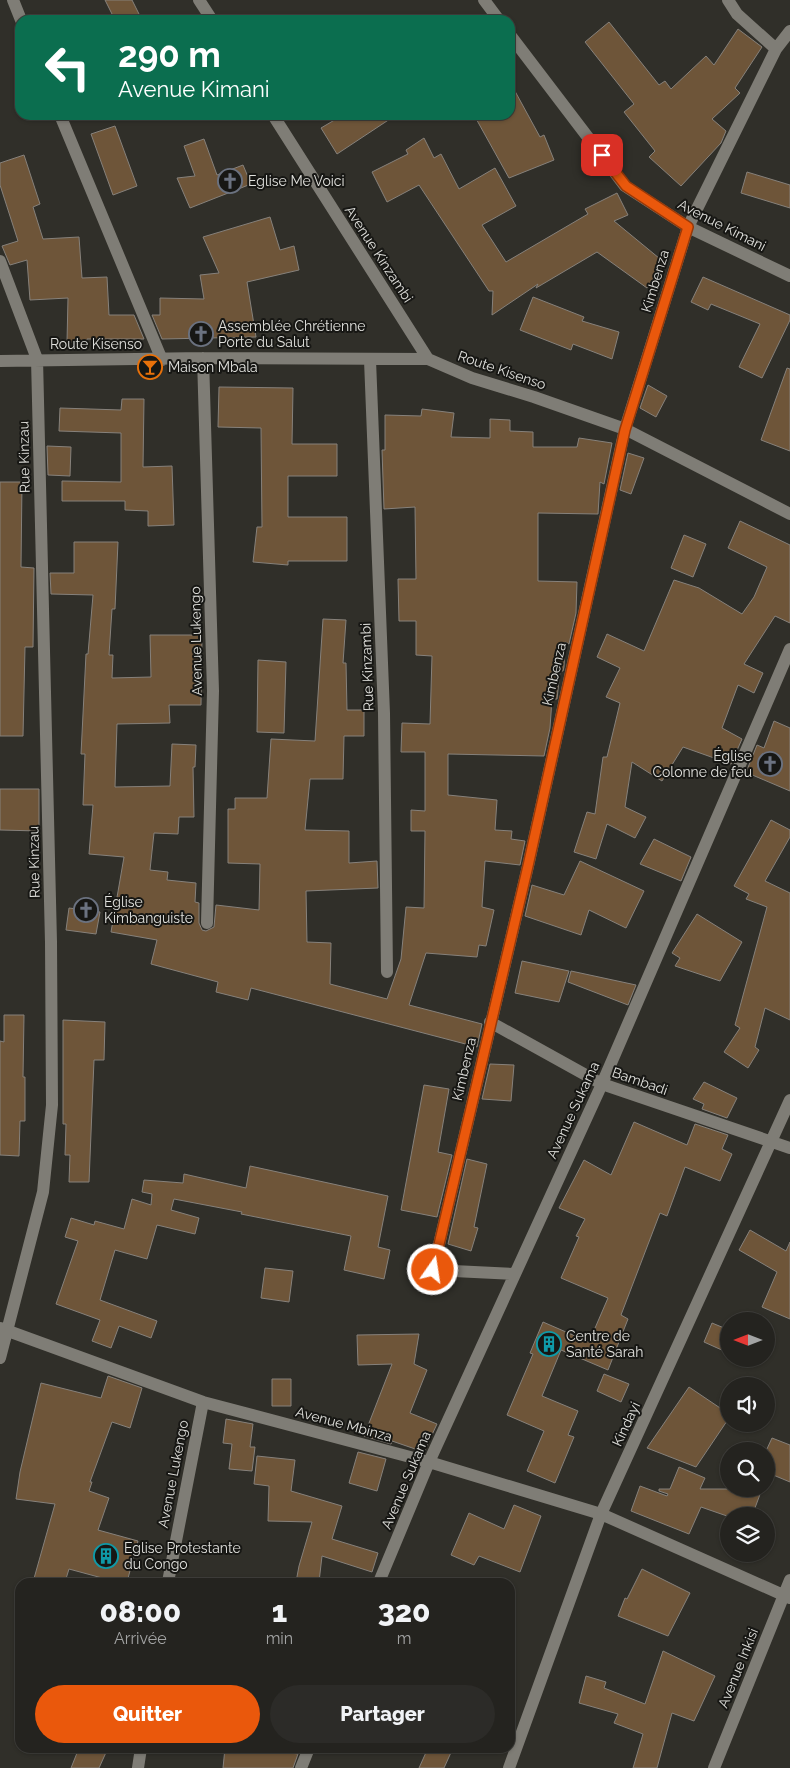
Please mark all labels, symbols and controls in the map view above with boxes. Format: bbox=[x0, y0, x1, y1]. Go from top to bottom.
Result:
text: 290 m bbox=[118, 34, 221, 75]
icon: left bbox=[35, 35, 100, 100]
text: Avenue Kimani bbox=[118, 76, 270, 102]
pin bbox=[581, 134, 623, 176]
icon: arrive bbox=[588, 141, 616, 169]
church icon: Eglise Me Voici bbox=[217, 168, 243, 194]
place label: Eglise Me Voici bbox=[248, 173, 345, 189]
street label: Avenue Kimani bbox=[675, 196, 769, 254]
street label: Avenue Kinzambi bbox=[342, 203, 416, 305]
street label: Kimbenza bbox=[638, 248, 672, 314]
place label: Assemblée Chrétienne Porte du Salut bbox=[218, 318, 366, 350]
church icon: Assemblée Chrétienne Porte du Salut bbox=[188, 321, 214, 347]
street label: Route Kisenso bbox=[50, 336, 142, 352]
street label: Route Kisenso bbox=[456, 347, 548, 393]
bar icon: Maison Mbala bbox=[137, 354, 163, 380]
place label: Maison Mbala bbox=[168, 359, 258, 375]
street label: Rue Kinzau bbox=[15, 421, 33, 493]
street label: Avenue Lukengo bbox=[187, 586, 205, 696]
street label: Rue Kinzambi bbox=[357, 623, 377, 711]
street label: Kimbenza bbox=[539, 641, 569, 707]
place label: Église Colonne de feu bbox=[652, 747, 752, 780]
church icon: Église Colonne de feu bbox=[757, 751, 783, 777]
street label: Rue Kinzau bbox=[25, 826, 43, 898]
place label: Église Kimbanguiste bbox=[104, 893, 193, 926]
church icon: Église Kimbanguiste bbox=[73, 897, 99, 923]
street label: Kimbenza bbox=[449, 1036, 479, 1102]
street label: Avenue Sukama bbox=[544, 1059, 602, 1161]
street label: Bambadi bbox=[610, 1064, 670, 1098]
position arrow bbox=[406, 1243, 458, 1295]
north arrow bbox=[720, 1312, 775, 1368]
map controls bbox=[720, 1312, 775, 1562]
place label: Centre de Santé Sarah bbox=[566, 1328, 643, 1360]
building icon: Centre de Santé Sarah bbox=[536, 1331, 562, 1357]
button: sound bbox=[720, 1377, 775, 1432]
street label: Kindayi bbox=[609, 1399, 643, 1449]
street label: Avenue Mbinza bbox=[294, 1403, 394, 1445]
street label: Avenue Lukengo bbox=[155, 1419, 191, 1529]
street label: Avenue Sukama bbox=[378, 1429, 434, 1531]
button: search bbox=[720, 1442, 775, 1497]
button: layers bbox=[720, 1507, 775, 1562]
place label: Eglise Protestante du Congo bbox=[124, 1540, 241, 1572]
building icon: Eglise Protestante du Congo bbox=[93, 1543, 119, 1569]
text: 08:00 bbox=[99, 1594, 181, 1629]
text: 1 bbox=[272, 1594, 287, 1629]
text: 320 bbox=[378, 1594, 431, 1629]
street label: Avenue Inkisi bbox=[715, 1626, 761, 1710]
text: Arrivée bbox=[114, 1629, 167, 1648]
text: min bbox=[266, 1629, 293, 1648]
text: m bbox=[397, 1629, 411, 1648]
button: Quitter bbox=[35, 1685, 260, 1743]
button: Partager bbox=[270, 1685, 495, 1743]

